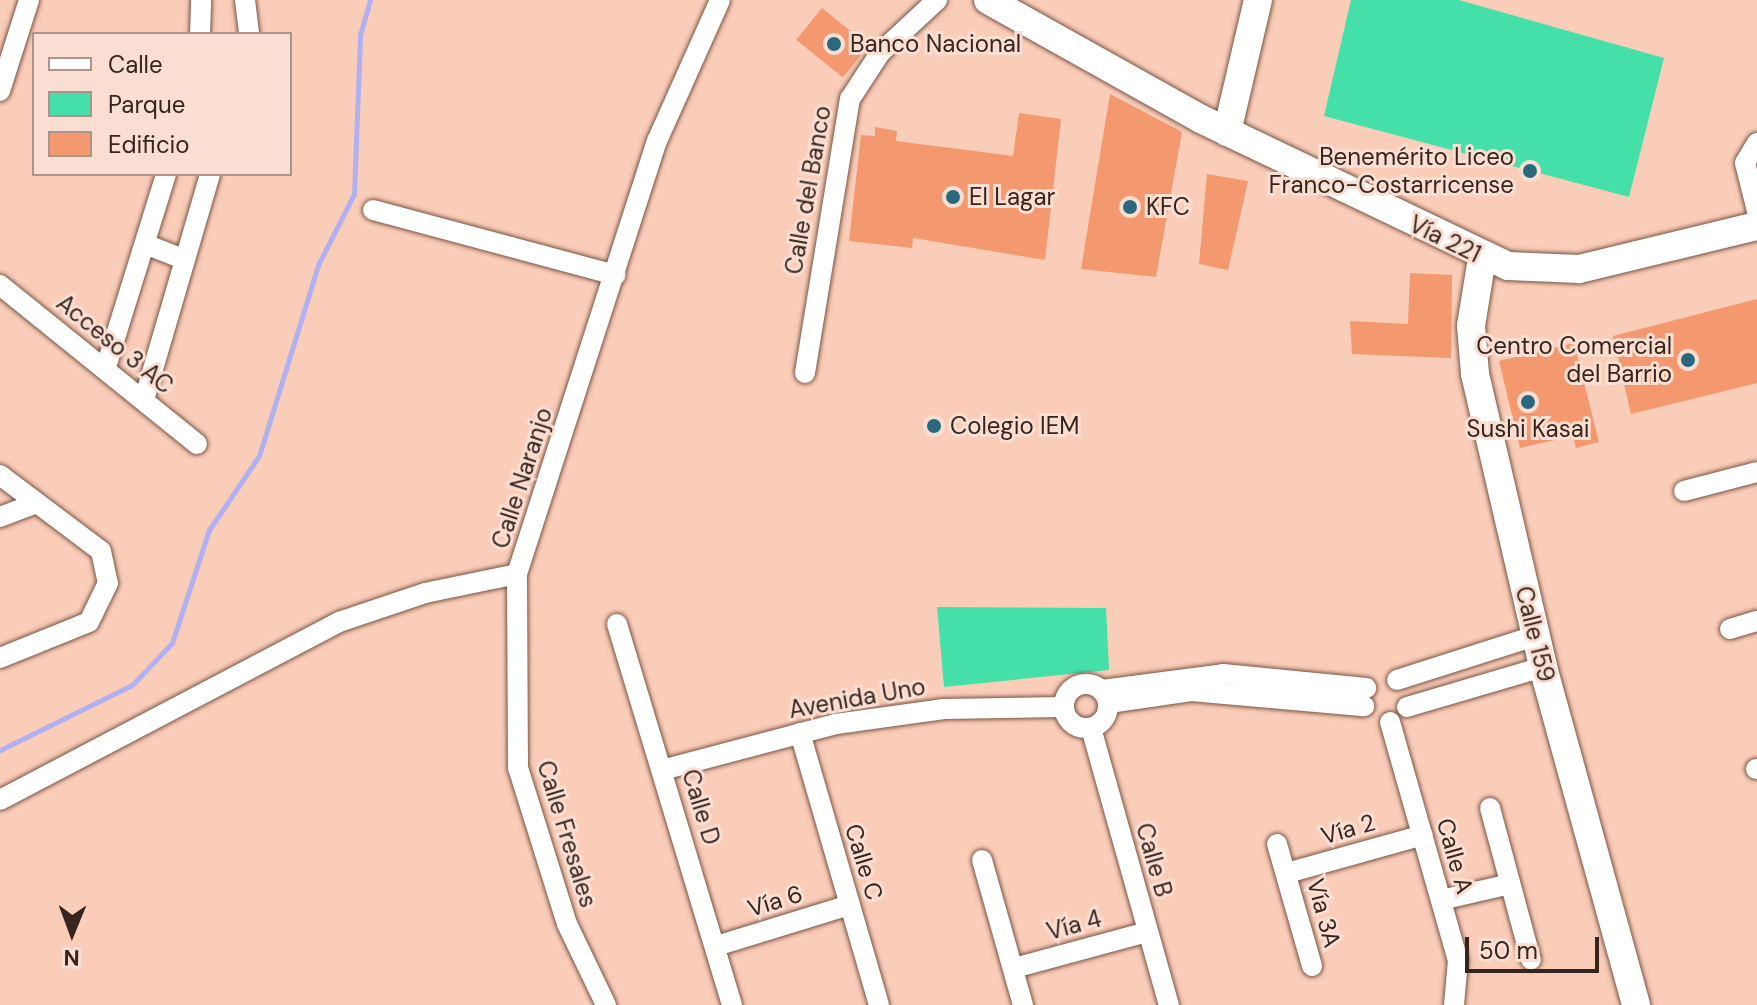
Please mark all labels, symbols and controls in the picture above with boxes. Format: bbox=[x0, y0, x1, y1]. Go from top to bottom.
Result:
place label: Banco Nacional bbox=[850, 30, 1021, 58]
legend bbox=[32, 32, 292, 176]
marker: Banco Nacional bbox=[825, 35, 843, 53]
text: Calle bbox=[108, 49, 163, 80]
text: Parque bbox=[108, 89, 185, 120]
street label: Calle del Banco bbox=[779, 103, 837, 277]
text: Edificio bbox=[108, 129, 190, 160]
place label: Benemérito Liceo Franco-Costarricense bbox=[1269, 143, 1514, 199]
marker: Benemérito Liceo Franco-Costarricense bbox=[1521, 162, 1539, 180]
place label: El Lagar bbox=[969, 183, 1055, 211]
marker: El Lagar bbox=[944, 188, 962, 206]
place label: KFC bbox=[1146, 193, 1190, 221]
marker: KFC bbox=[1121, 198, 1139, 216]
street label: Vía 221 bbox=[1405, 209, 1485, 269]
street label: Acceso 3 AC bbox=[51, 288, 179, 400]
place label: Centro Comercial del Barrio bbox=[1476, 332, 1672, 388]
marker: Centro Comercial del Barrio bbox=[1679, 351, 1697, 369]
marker: Sushi Kasai bbox=[1519, 393, 1537, 411]
street label: Calle Naranjo bbox=[486, 404, 558, 552]
place label: Colegio IEM bbox=[950, 412, 1079, 440]
place label: Sushi Kasai bbox=[1466, 415, 1590, 443]
marker: Colegio IEM bbox=[925, 417, 943, 435]
street label: Calle 159 bbox=[1509, 583, 1561, 685]
street label: Avenida Uno bbox=[786, 672, 928, 724]
street label: Calle Fresales bbox=[531, 757, 603, 911]
street label: Calle D bbox=[676, 766, 726, 848]
street label: Vía 2 bbox=[1318, 808, 1378, 850]
street label: Calle A bbox=[1431, 815, 1479, 897]
street label: Calle C bbox=[839, 820, 889, 904]
street label: Calle B bbox=[1130, 820, 1178, 900]
street label: Vía 3A bbox=[1301, 875, 1347, 951]
street label: Vía 6 bbox=[744, 879, 806, 923]
north arrow bbox=[32, 893, 112, 973]
street label: Vía 4 bbox=[1044, 904, 1104, 946]
scale bar bbox=[1469, 921, 1603, 971]
text: 50 m bbox=[1479, 935, 1538, 966]
text: N bbox=[63, 943, 80, 972]

